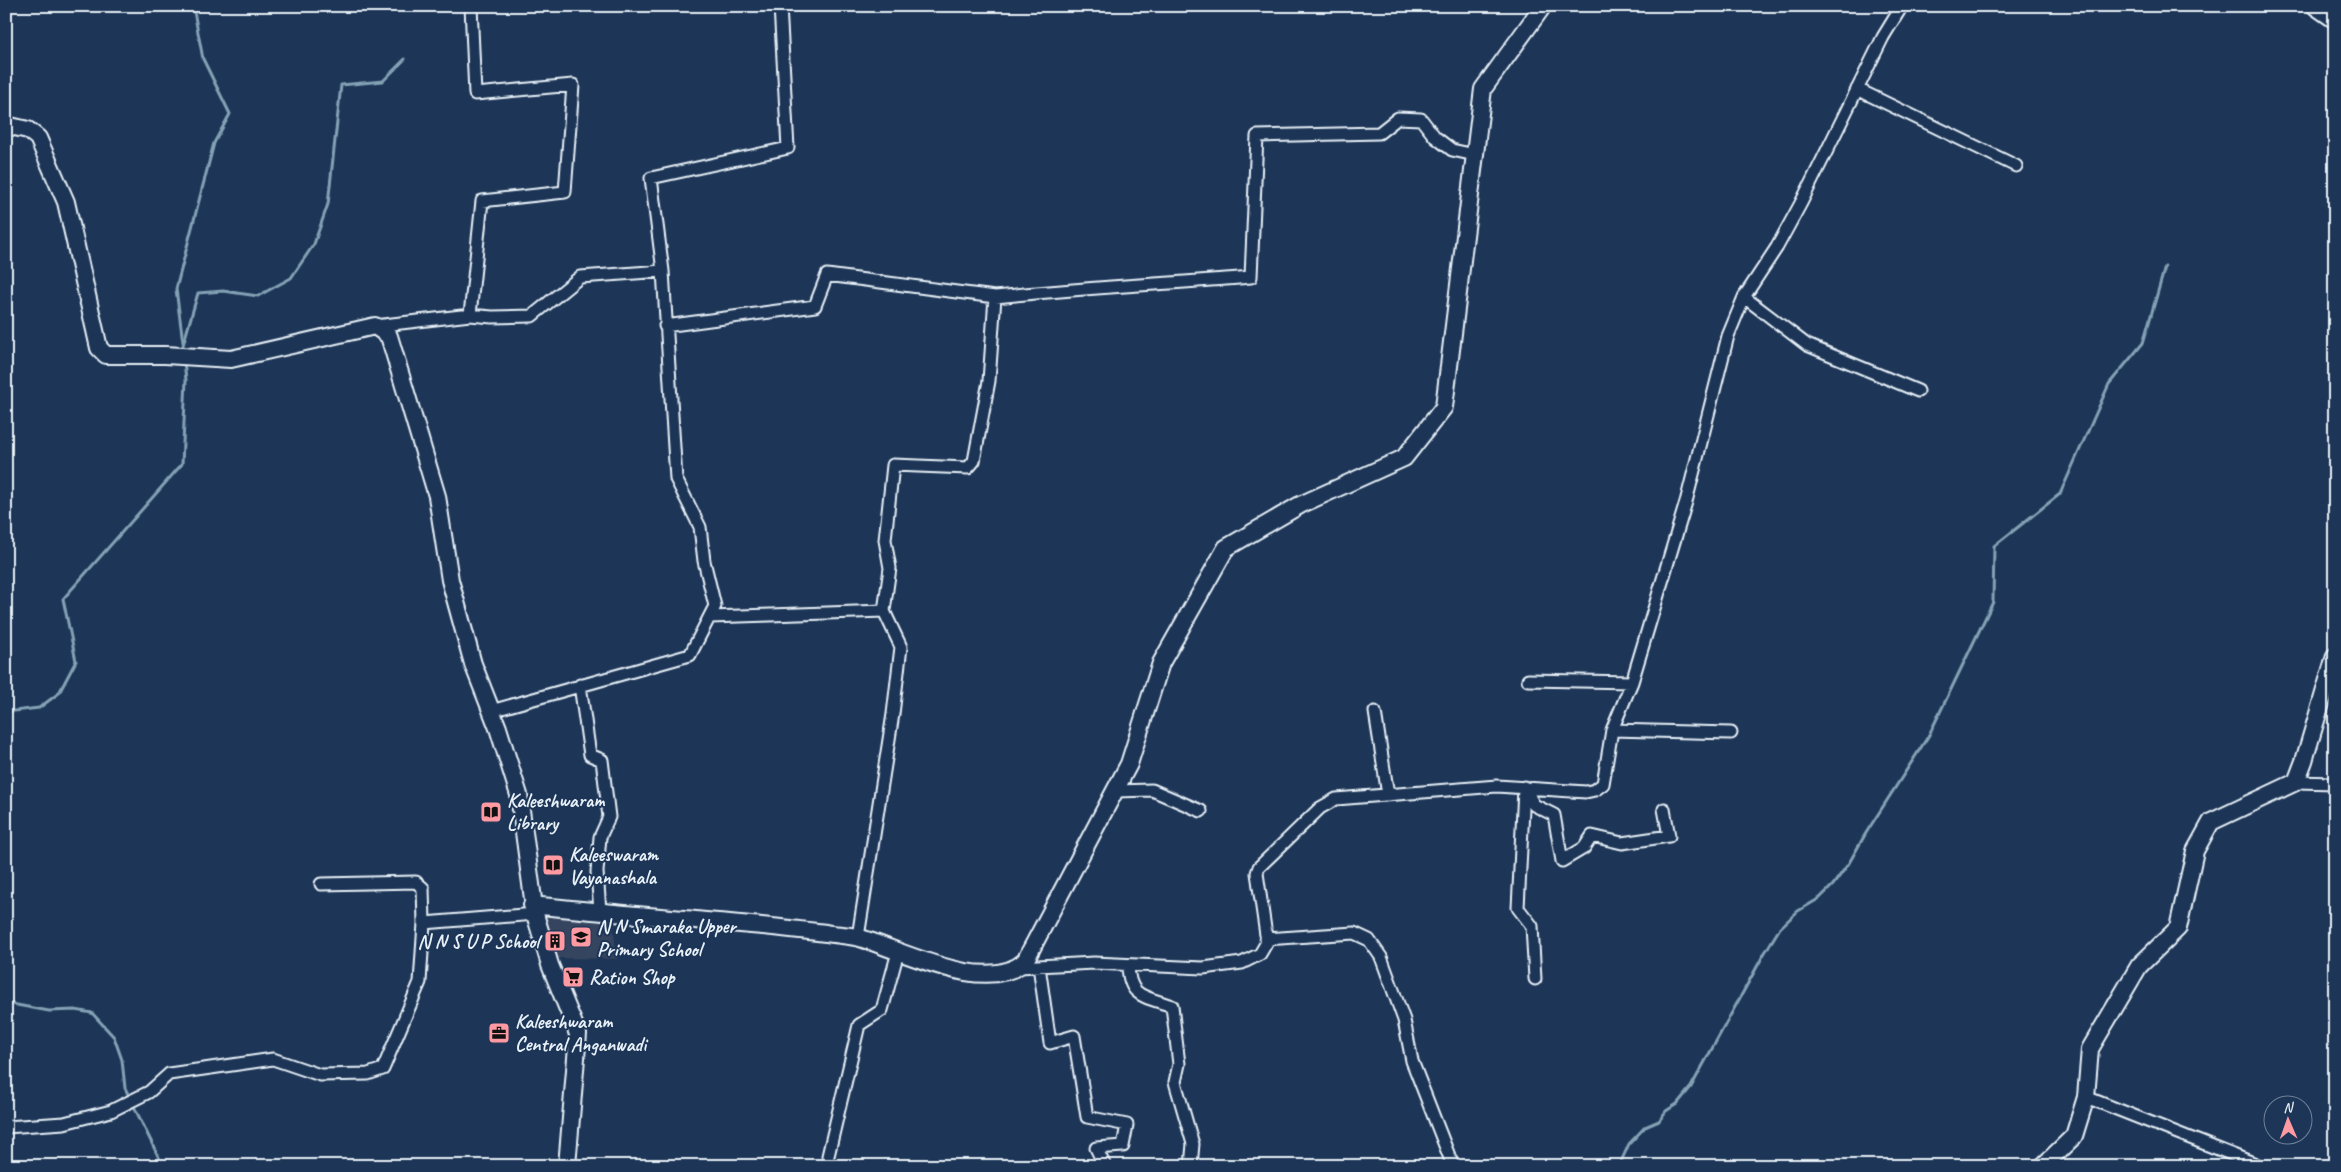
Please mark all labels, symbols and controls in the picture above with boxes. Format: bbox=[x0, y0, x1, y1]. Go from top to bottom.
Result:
place label: Kaleeshwaram Library bbox=[507, 788, 606, 836]
library icon: Kaleeshwaram Library bbox=[479, 800, 503, 824]
place label: Kaleeswaram Vayanashala bbox=[569, 842, 660, 890]
library icon: Kaleeswaram Vayanashala bbox=[541, 853, 565, 877]
place label: N N Smaraka Upper Primary School bbox=[597, 914, 738, 962]
school or university icon: N N Smaraka Upper Primary School bbox=[569, 925, 593, 949]
place label: N N S U P School bbox=[418, 929, 542, 954]
building icon: N N S U P School bbox=[543, 929, 567, 953]
supermarket icon: Ration Shop bbox=[561, 965, 585, 989]
place label: Ration Shop bbox=[589, 965, 676, 990]
place label: Kaleeshwaram Central Anganwadi bbox=[515, 1009, 649, 1057]
office icon: Kaleeshwaram Central Anganwadi bbox=[487, 1021, 511, 1045]
north arrow bbox=[2264, 1094, 2314, 1144]
text: N bbox=[2283, 1099, 2295, 1116]

